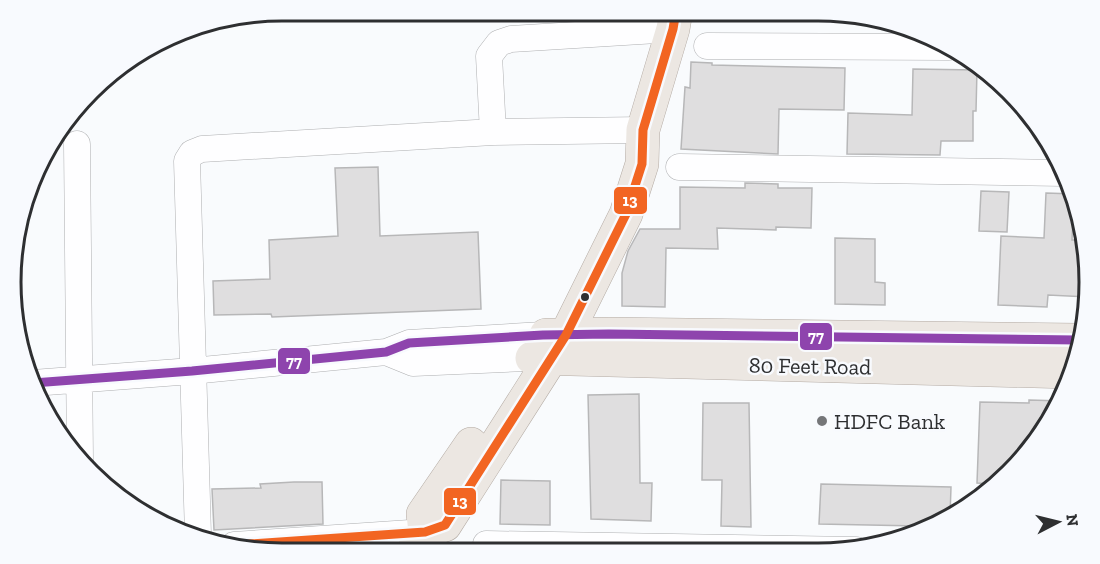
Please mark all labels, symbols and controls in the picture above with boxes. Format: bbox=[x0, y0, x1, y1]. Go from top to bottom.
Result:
line badge: 13 bbox=[613, 186, 648, 215]
text: 13 bbox=[623, 191, 638, 210]
unlabelled marker bbox=[579, 291, 591, 303]
line badge: 77 bbox=[799, 322, 833, 351]
text: 77 bbox=[808, 327, 824, 346]
line badge: 77 bbox=[277, 347, 311, 375]
street label: 80 Feet Road bbox=[749, 351, 871, 381]
text: 77 bbox=[286, 352, 302, 371]
place label: HDFC Bank bbox=[834, 408, 946, 435]
marker: HDFC Bank bbox=[815, 414, 829, 428]
line badge: 13 bbox=[443, 487, 477, 516]
text: 13 bbox=[453, 492, 468, 511]
north arrow bbox=[1028, 492, 1088, 552]
text: N bbox=[1062, 513, 1083, 527]

